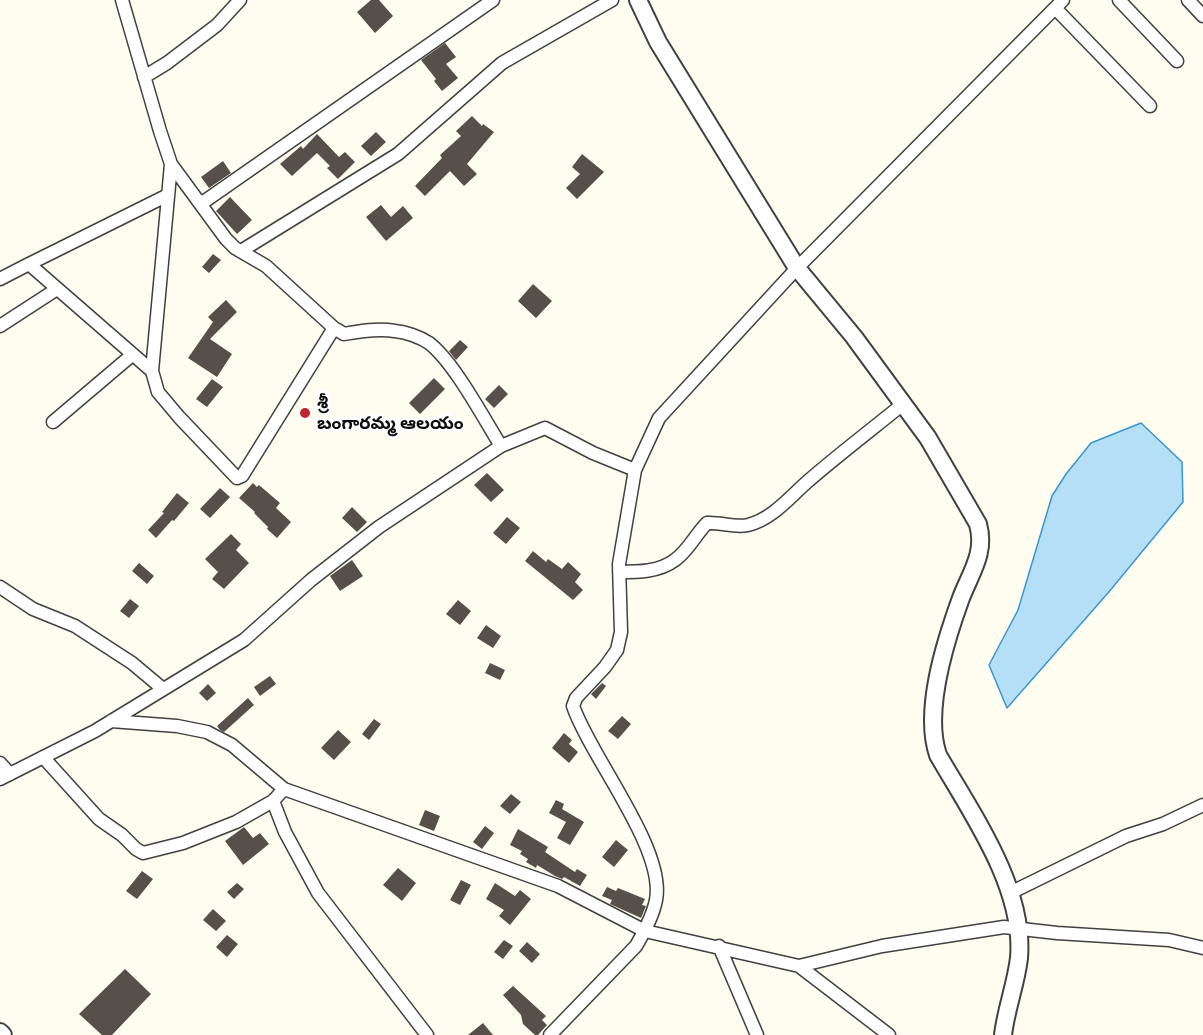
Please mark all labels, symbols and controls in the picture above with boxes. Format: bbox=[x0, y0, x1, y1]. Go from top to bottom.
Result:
place label: శ్రీ బంగారమ్మ ఆలయం bbox=[317, 392, 464, 434]
marker: శ్రీ బంగారమ్మ ఆలయం bbox=[298, 406, 312, 420]

